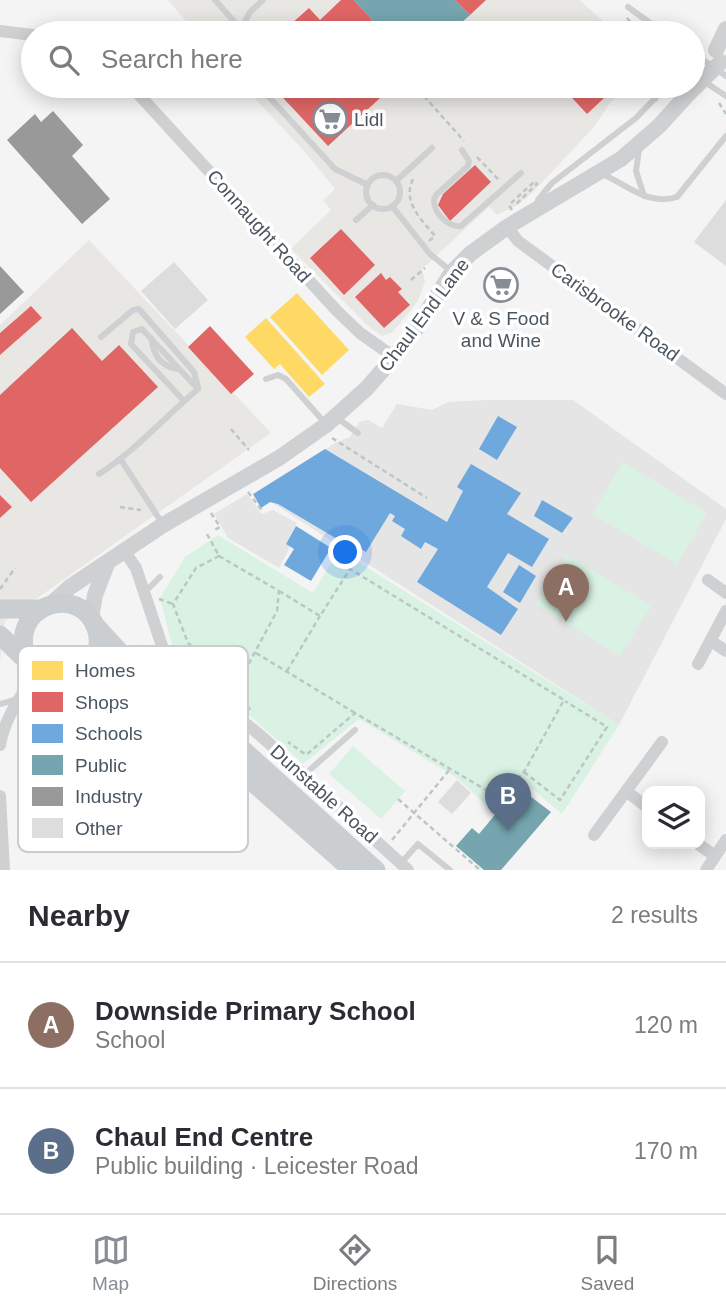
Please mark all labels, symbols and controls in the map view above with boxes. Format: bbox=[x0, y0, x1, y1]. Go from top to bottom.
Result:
search box bbox=[21, 21, 705, 98]
icon: search bbox=[45, 41, 83, 79]
text: Search here bbox=[101, 44, 243, 74]
supermarket icon: Lidl bbox=[311, 100, 349, 138]
place label: Lidl bbox=[354, 109, 384, 130]
street label: Connaught Road bbox=[203, 166, 315, 286]
street label: Chaul End Lane bbox=[375, 254, 473, 376]
street label: Carisbrooke Road bbox=[547, 258, 683, 366]
supermarket icon: V & S Food and Wine bbox=[482, 266, 520, 304]
place label: V & S Food and Wine bbox=[452, 308, 550, 351]
your location bbox=[328, 535, 362, 569]
pin: A bbox=[543, 564, 589, 622]
legend bbox=[18, 646, 248, 852]
text: Homes bbox=[75, 660, 135, 681]
text: Shops bbox=[75, 692, 129, 713]
text: Schools bbox=[75, 723, 143, 744]
street label: Dunstable Road bbox=[266, 741, 382, 847]
text: Public bbox=[75, 755, 127, 776]
pin: B bbox=[485, 773, 531, 831]
text: Industry bbox=[75, 786, 143, 807]
map controls bbox=[642, 786, 705, 849]
button: layers bbox=[642, 786, 705, 849]
text: Other bbox=[75, 818, 123, 839]
text: Nearby bbox=[28, 899, 130, 932]
text: 2 results bbox=[611, 902, 698, 928]
text: Downside Primary School bbox=[95, 996, 416, 1026]
text: A bbox=[43, 1012, 59, 1038]
text: 120 m bbox=[634, 1012, 698, 1038]
text: School bbox=[95, 1027, 165, 1053]
text: Chaul End Centre bbox=[95, 1122, 313, 1152]
text: B bbox=[43, 1138, 59, 1164]
text: 170 m bbox=[634, 1138, 698, 1164]
text: Public building · Leicester Road bbox=[95, 1153, 418, 1179]
tab: Map bbox=[92, 1231, 130, 1295]
tab: Directions bbox=[313, 1231, 397, 1295]
tab: Saved bbox=[580, 1231, 634, 1295]

